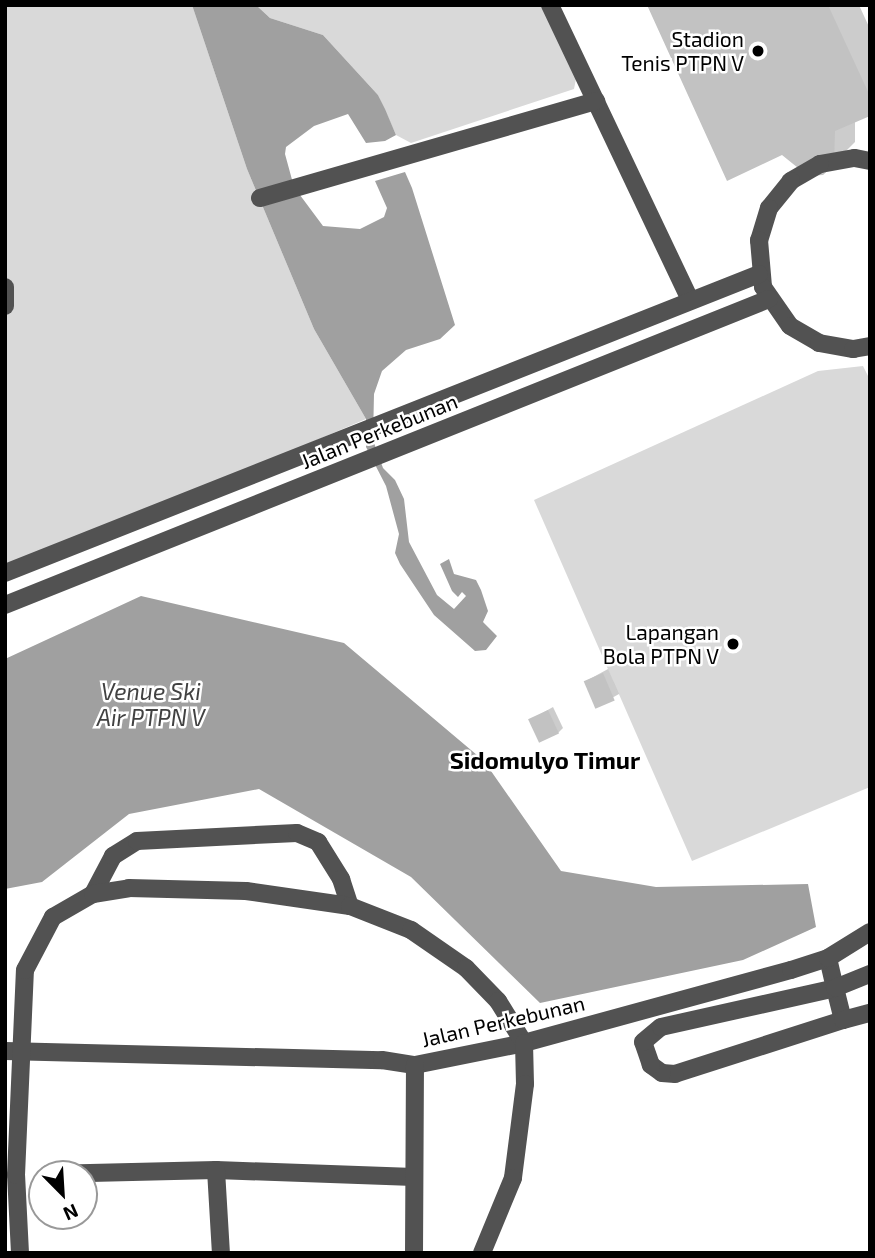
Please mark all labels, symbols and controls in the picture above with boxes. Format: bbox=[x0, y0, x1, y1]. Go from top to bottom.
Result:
place label: Stadion Tenis PTPN V bbox=[621, 26, 744, 76]
marker: Stadion Tenis PTPN V bbox=[750, 43, 766, 59]
street label: Jalan Perkebunan bbox=[297, 388, 461, 474]
place label: Lapangan Bola PTPN V bbox=[602, 619, 719, 669]
marker: Lapangan Bola PTPN V bbox=[725, 636, 741, 652]
water label: Venue Ski Air PTPN V bbox=[96, 677, 206, 731]
district label: Sidomulyo Timur bbox=[449, 746, 641, 774]
street label: Jalan Perkebunan bbox=[419, 990, 587, 1052]
north arrow bbox=[28, 1160, 98, 1230]
text: N bbox=[60, 1200, 82, 1226]

